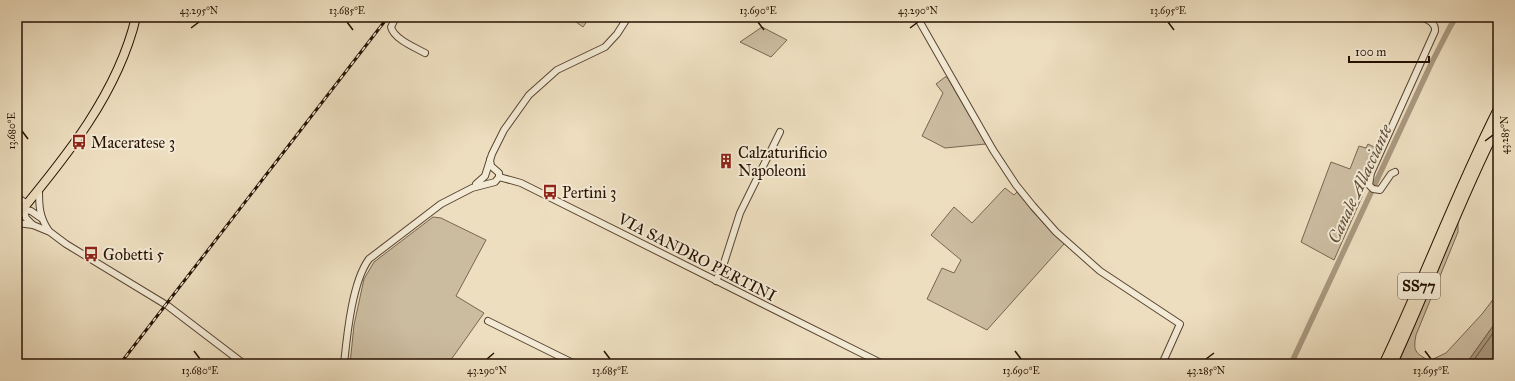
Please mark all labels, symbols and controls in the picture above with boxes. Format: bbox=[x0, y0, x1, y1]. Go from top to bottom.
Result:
text: 43.295°N bbox=[180, 5, 219, 17]
text: 13.685°E bbox=[329, 5, 365, 17]
text: 13.690°E bbox=[739, 5, 777, 17]
text: 43.290°N bbox=[898, 5, 938, 17]
text: 13.695°E bbox=[1150, 5, 1186, 17]
scale bar bbox=[1349, 38, 1429, 64]
text: 100 m bbox=[1355, 45, 1386, 59]
text: 13.680°E bbox=[6, 112, 18, 150]
text: 43.285°N bbox=[1499, 115, 1511, 154]
water label: Canale Allacciante bbox=[1323, 121, 1397, 247]
bus stop icon: Maceratese 3 bbox=[70, 133, 88, 151]
place label: Maceratese 3 bbox=[91, 133, 175, 152]
place label: Calzaturificio Napoleoni bbox=[738, 143, 827, 180]
building icon: Calzaturificio Napoleoni bbox=[717, 152, 735, 170]
bus stop icon: Pertini 3 bbox=[541, 183, 559, 201]
place label: Pertini 3 bbox=[562, 183, 616, 202]
street label: VIA SANDRO PERTINI bbox=[614, 208, 779, 305]
bus stop icon: Gobetti 5 bbox=[82, 245, 100, 263]
place label: Gobetti 5 bbox=[103, 245, 164, 264]
road number: SS77 bbox=[1398, 273, 1440, 299]
text: 13.680°E bbox=[181, 365, 219, 377]
text: 43.290°N bbox=[467, 365, 507, 377]
text: 13.685°E bbox=[592, 365, 628, 377]
text: 13.690°E bbox=[1002, 365, 1040, 377]
text: 43.285°N bbox=[1187, 365, 1226, 377]
text: 13.695°E bbox=[1413, 365, 1449, 377]

